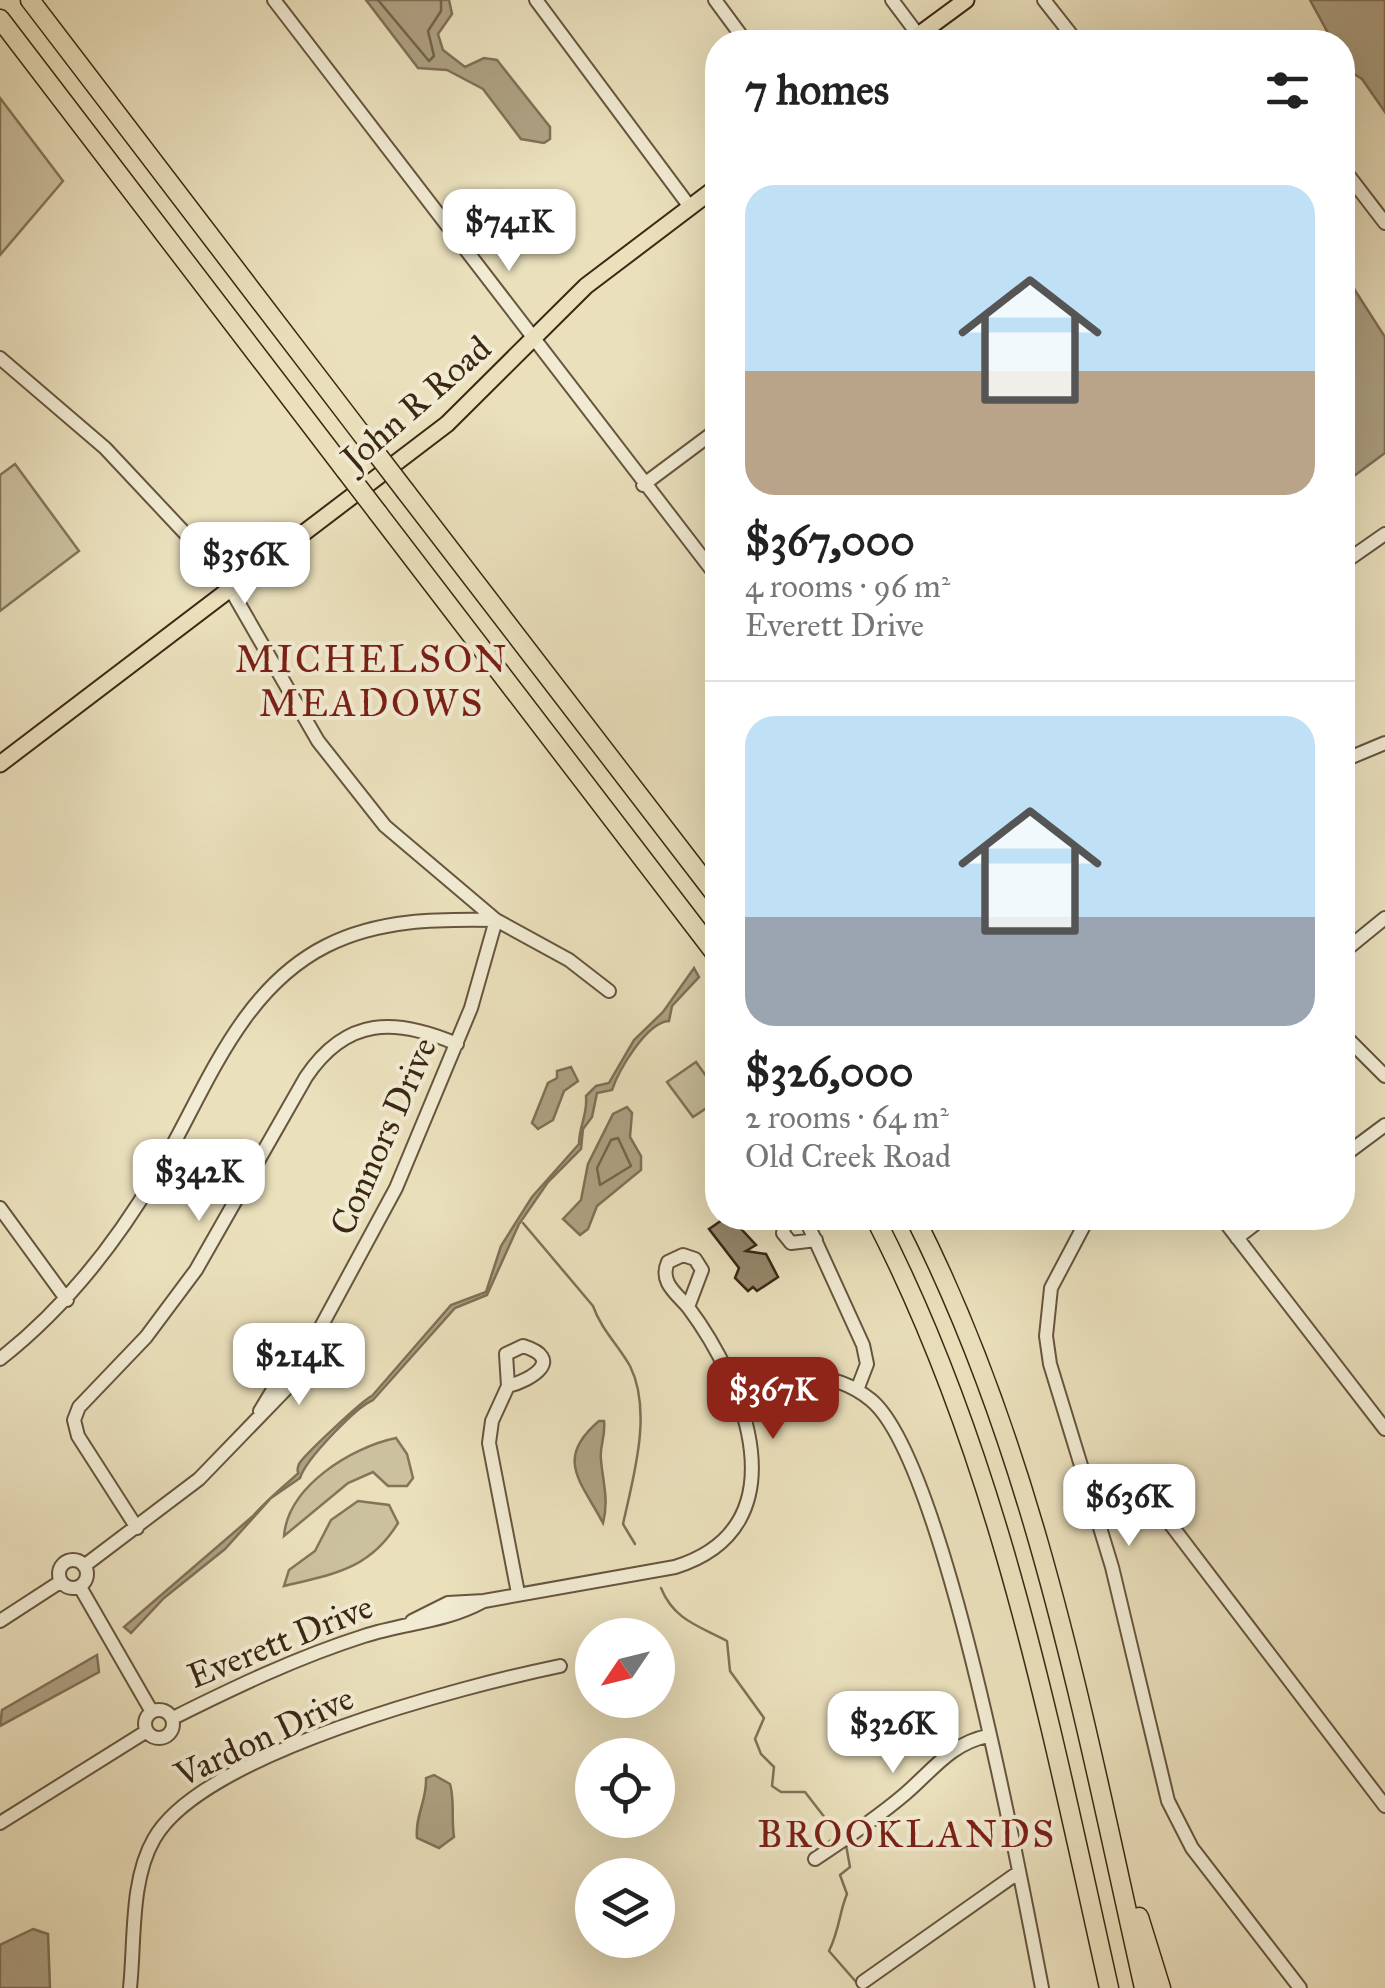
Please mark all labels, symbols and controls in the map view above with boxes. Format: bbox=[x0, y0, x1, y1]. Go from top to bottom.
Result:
icon: filters bbox=[1260, 63, 1315, 118]
text: 7 homes bbox=[745, 64, 889, 116]
pin: $741K bbox=[439, 189, 579, 274]
text: $741K bbox=[465, 202, 553, 241]
icon: home bbox=[940, 250, 1120, 430]
street label: John R Road bbox=[330, 327, 500, 483]
text: $367,000 bbox=[745, 515, 915, 567]
pin: $356K bbox=[175, 522, 315, 607]
text: $356K bbox=[202, 535, 288, 574]
text: 4 rooms · 96 m² bbox=[745, 567, 950, 606]
text: Everett Drive bbox=[745, 606, 924, 645]
district label: MICHELSON MEADOWS bbox=[235, 636, 509, 726]
icon: home bbox=[940, 781, 1120, 961]
street label: Connors Drive bbox=[321, 1031, 446, 1242]
text: $326,000 bbox=[745, 1046, 913, 1098]
text: 2 rooms · 64 m² bbox=[745, 1098, 949, 1137]
text: Old Creek Road bbox=[745, 1137, 951, 1176]
pin: $342K bbox=[129, 1139, 269, 1224]
text: $342K bbox=[155, 1152, 243, 1191]
pin: $214K bbox=[229, 1323, 369, 1408]
text: $214K bbox=[255, 1336, 343, 1375]
pin: $367K bbox=[703, 1357, 843, 1442]
text: $367K bbox=[729, 1370, 817, 1409]
pin: $636K bbox=[1059, 1464, 1199, 1549]
text: $636K bbox=[1085, 1477, 1173, 1516]
street label: Everett Drive bbox=[181, 1585, 379, 1698]
north arrow bbox=[575, 1618, 675, 1718]
map controls bbox=[575, 1618, 675, 1958]
street label: Vardon Drive bbox=[167, 1676, 360, 1797]
pin: $326K bbox=[823, 1691, 963, 1776]
text: $326K bbox=[850, 1704, 936, 1743]
button: locate bbox=[575, 1738, 675, 1838]
district label: BROOKLANDS bbox=[757, 1811, 1057, 1857]
button: layers bbox=[575, 1858, 675, 1958]

